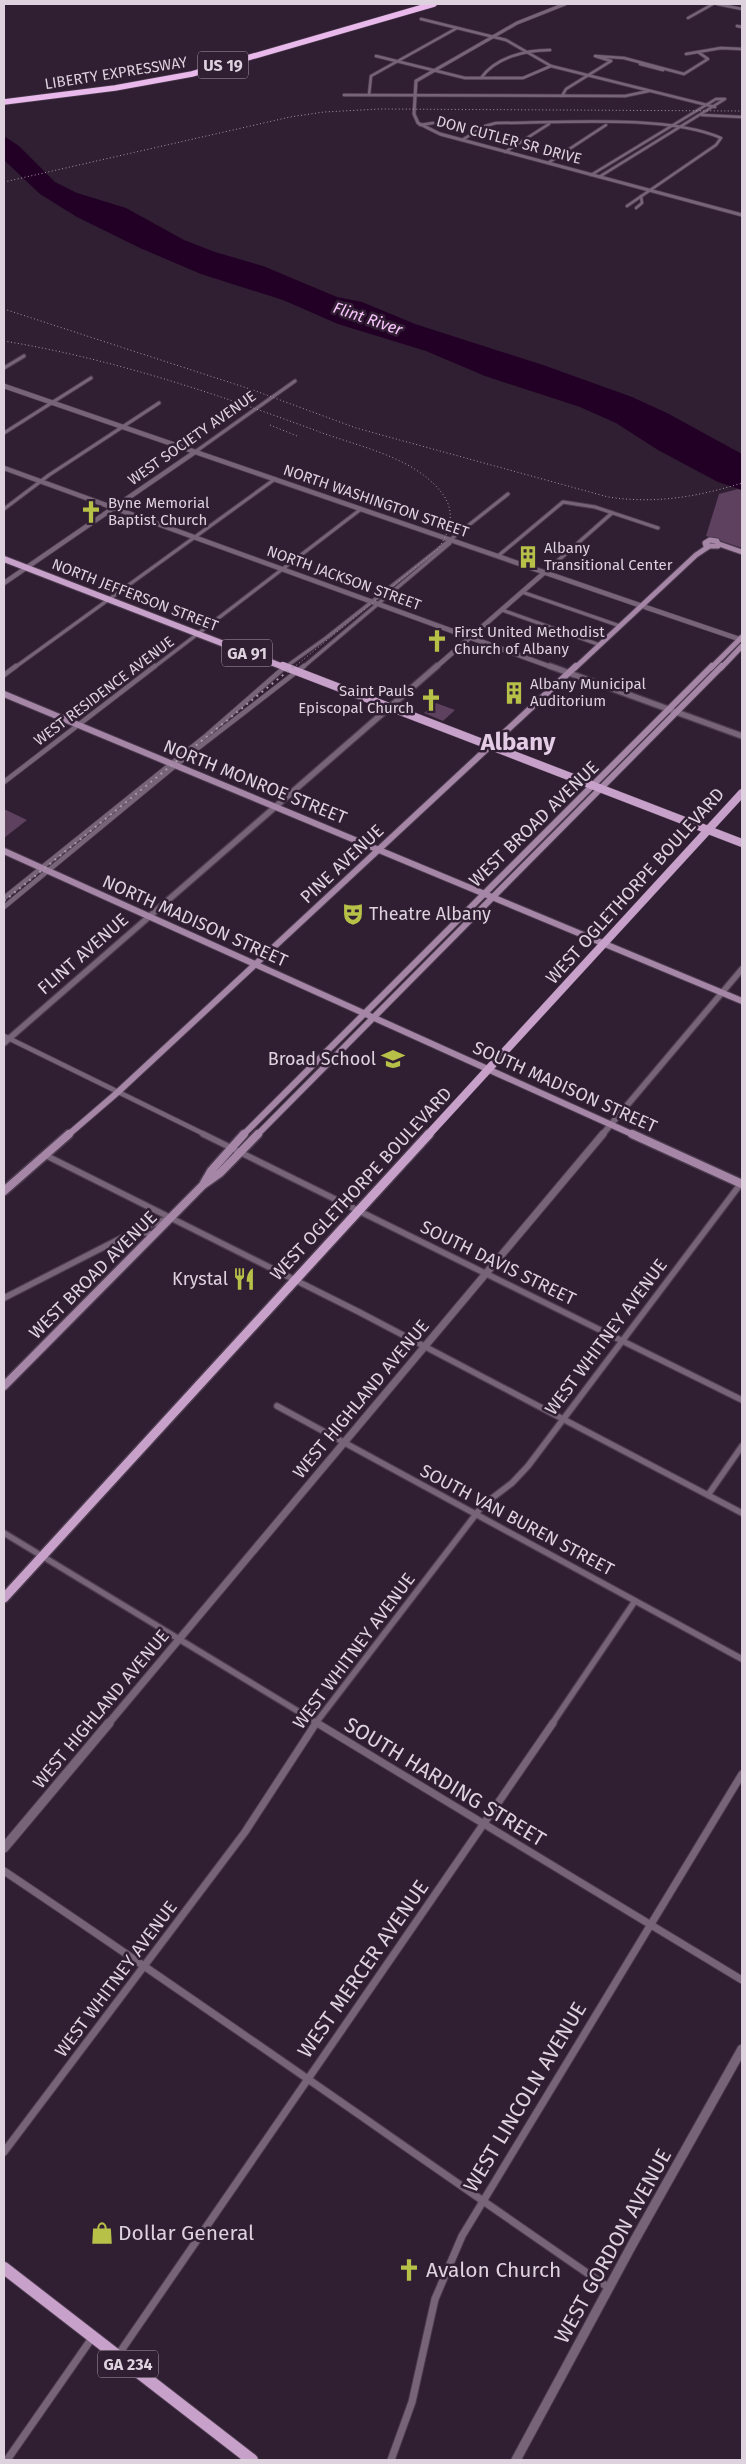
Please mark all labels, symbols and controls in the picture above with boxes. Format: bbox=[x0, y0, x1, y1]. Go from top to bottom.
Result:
road number: US 19 bbox=[198, 52, 248, 78]
street label: LIBERTY EXPRESSWAY bbox=[43, 53, 189, 93]
street label: DON CUTLER SR DRIVE bbox=[434, 112, 584, 168]
water label: Flint River bbox=[331, 298, 406, 339]
street label: WEST SOCIETY AVENUE bbox=[125, 387, 259, 489]
street label: NORTH WASHINGTON STREET bbox=[281, 461, 471, 541]
place label: Byne Memorial Baptist Church bbox=[108, 494, 210, 529]
church icon: Byne Memorial Baptist Church bbox=[78, 499, 104, 525]
place label: Albany Transitional Center bbox=[544, 539, 673, 574]
street label: NORTH JACKSON STREET bbox=[264, 542, 424, 614]
building icon: Albany Transitional Center bbox=[515, 544, 541, 570]
street label: NORTH JEFFERSON STREET bbox=[49, 555, 221, 635]
place label: First United Methodist Church of Albany bbox=[454, 623, 605, 658]
church icon: First United Methodist Church of Albany bbox=[424, 628, 450, 654]
street label: WEST RESIDENCE AVENUE bbox=[30, 632, 178, 750]
road number: GA 91 bbox=[222, 640, 272, 666]
place label: Albany Municipal Auditorium bbox=[530, 675, 647, 710]
building icon: Albany Municipal Auditorium bbox=[501, 680, 527, 706]
place label: Saint Pauls Episcopal Church bbox=[298, 682, 414, 717]
church icon: Saint Pauls Episcopal Church bbox=[418, 687, 444, 713]
district label: Albany bbox=[480, 728, 556, 756]
street label: NORTH MONROE STREET bbox=[160, 735, 351, 829]
street label: WEST BROAD AVENUE bbox=[465, 756, 603, 892]
street label: WEST OGLETHORPE BOULEVARD bbox=[541, 783, 729, 989]
street label: PINE AVENUE bbox=[296, 820, 388, 908]
street label: NORTH MADISON STREET bbox=[99, 870, 292, 972]
theatre icon: Theatre Albany bbox=[340, 901, 366, 927]
place label: Theatre Albany bbox=[369, 903, 491, 925]
street label: FLINT AVENUE bbox=[33, 909, 133, 999]
street label: SOUTH MADISON STREET bbox=[470, 1036, 661, 1138]
school or university icon: Broad School bbox=[380, 1046, 406, 1072]
place label: Broad School bbox=[268, 1048, 376, 1070]
street label: WEST OGLETHORPE BOULEVARD bbox=[266, 1083, 456, 1285]
street label: WEST BROAD AVENUE bbox=[24, 1206, 162, 1344]
street label: SOUTH DAVIS STREET bbox=[417, 1216, 580, 1310]
street label: WEST WHITNEY AVENUE bbox=[540, 1255, 672, 1419]
restaurant icon: Krystal bbox=[231, 1266, 257, 1292]
place label: Krystal bbox=[172, 1268, 228, 1290]
street label: WEST HIGHLAND AVENUE bbox=[288, 1315, 434, 1483]
street label: SOUTH VAN BUREN STREET bbox=[416, 1460, 618, 1581]
street label: WEST WHITNEY AVENUE bbox=[288, 1569, 420, 1733]
street label: WEST HIGHLAND AVENUE bbox=[28, 1625, 174, 1793]
street label: SOUTH HARDING STREET bbox=[340, 1712, 551, 1853]
street label: WEST MERCER AVENUE bbox=[292, 1875, 434, 2063]
street label: WEST WHITNEY AVENUE bbox=[50, 1897, 182, 2061]
street label: WEST LINCOLN AVENUE bbox=[458, 1997, 592, 2197]
street label: WEST GORDON AVENUE bbox=[549, 2144, 677, 2348]
shop icon: Dollar General bbox=[89, 2220, 115, 2246]
place label: Dollar General bbox=[118, 2220, 254, 2246]
church icon: Avalon Church bbox=[396, 2257, 422, 2283]
place label: Avalon Church bbox=[426, 2257, 561, 2283]
road number: GA 234 bbox=[98, 2350, 158, 2378]

